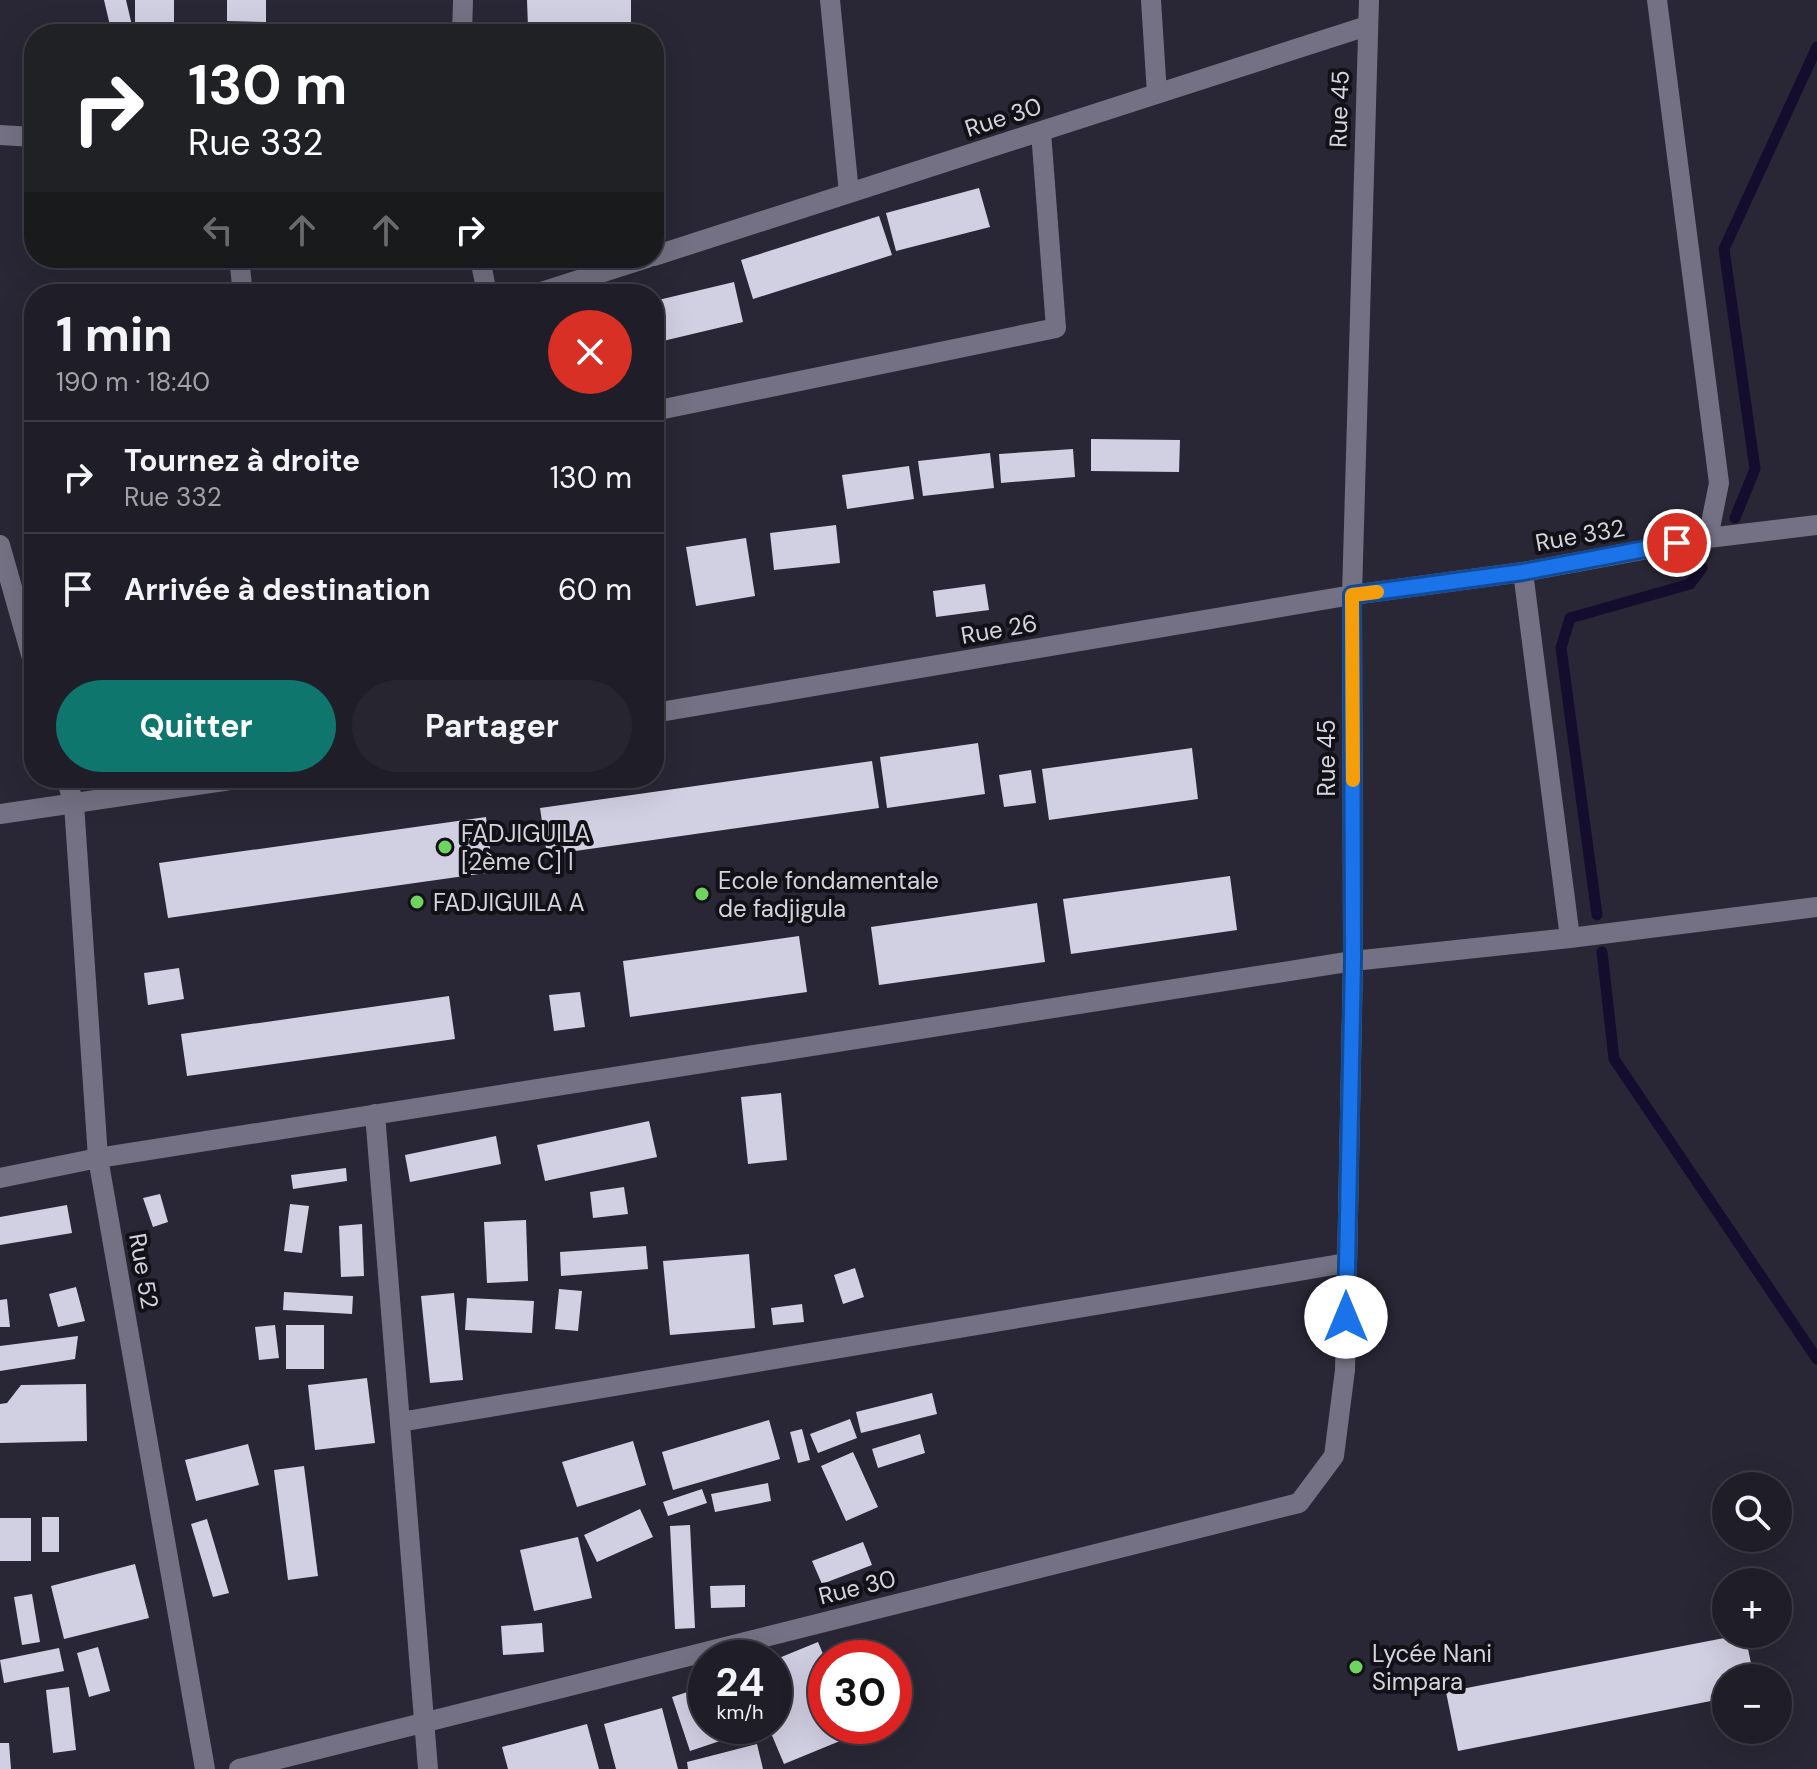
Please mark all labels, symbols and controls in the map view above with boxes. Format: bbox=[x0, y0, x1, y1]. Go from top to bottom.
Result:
text: 130 m bbox=[188, 48, 347, 121]
icon: right bbox=[56, 56, 160, 160]
street label: Rue 45 bbox=[1322, 70, 1356, 148]
street label: Rue 30 bbox=[961, 90, 1045, 144]
text: Rue 332 bbox=[188, 119, 323, 166]
icon: left bbox=[196, 208, 240, 252]
icon: ahead bbox=[280, 208, 324, 252]
icon: ahead bbox=[364, 208, 408, 252]
icon: right bbox=[448, 208, 492, 252]
text: 1 min bbox=[56, 303, 173, 366]
button: close bbox=[548, 310, 632, 394]
text: 190 m · 18:40 bbox=[56, 365, 210, 399]
text: Tournez à droite bbox=[124, 441, 360, 480]
icon: right bbox=[56, 455, 100, 499]
text: 130 m bbox=[550, 458, 632, 497]
text: Rue 332 bbox=[124, 480, 222, 514]
pin bbox=[1643, 509, 1711, 577]
street label: Rue 332 bbox=[1533, 512, 1627, 558]
icon: arrive bbox=[1655, 521, 1699, 565]
icon: arrive bbox=[56, 567, 100, 611]
text: Arrivée à destination bbox=[124, 570, 430, 609]
text: 60 m bbox=[558, 570, 632, 609]
street label: Rue 26 bbox=[958, 607, 1040, 651]
button: Quitter bbox=[56, 680, 336, 772]
button: Partager bbox=[352, 680, 632, 772]
street label: Rue 45 bbox=[1311, 719, 1342, 797]
place label: FADJIGUILA [2ème C] I bbox=[461, 818, 590, 877]
marker: FADJIGUILA [2ème C] I bbox=[436, 838, 454, 856]
place label: Ecole fondamentale de fadjigula bbox=[718, 865, 939, 924]
marker: Ecole fondamentale de fadjigula bbox=[693, 885, 711, 903]
place label: FADJIGUILA A bbox=[433, 887, 585, 918]
marker: FADJIGUILA A bbox=[408, 893, 426, 911]
street label: Rue 52 bbox=[122, 1231, 166, 1311]
position arrow bbox=[1304, 1275, 1388, 1359]
map controls bbox=[1712, 1472, 1792, 1744]
button: search bbox=[1712, 1472, 1792, 1552]
street label: Rue 30 bbox=[815, 1562, 899, 1612]
button: + bbox=[1712, 1568, 1792, 1648]
place label: Lycée Nani Simpara bbox=[1372, 1638, 1492, 1697]
speed limit sign: 30 bbox=[808, 1640, 912, 1744]
text: 24 bbox=[716, 1656, 764, 1708]
marker: Lycée Nani Simpara bbox=[1347, 1658, 1365, 1676]
button: − bbox=[1712, 1664, 1792, 1744]
text: km/h bbox=[716, 1699, 764, 1725]

